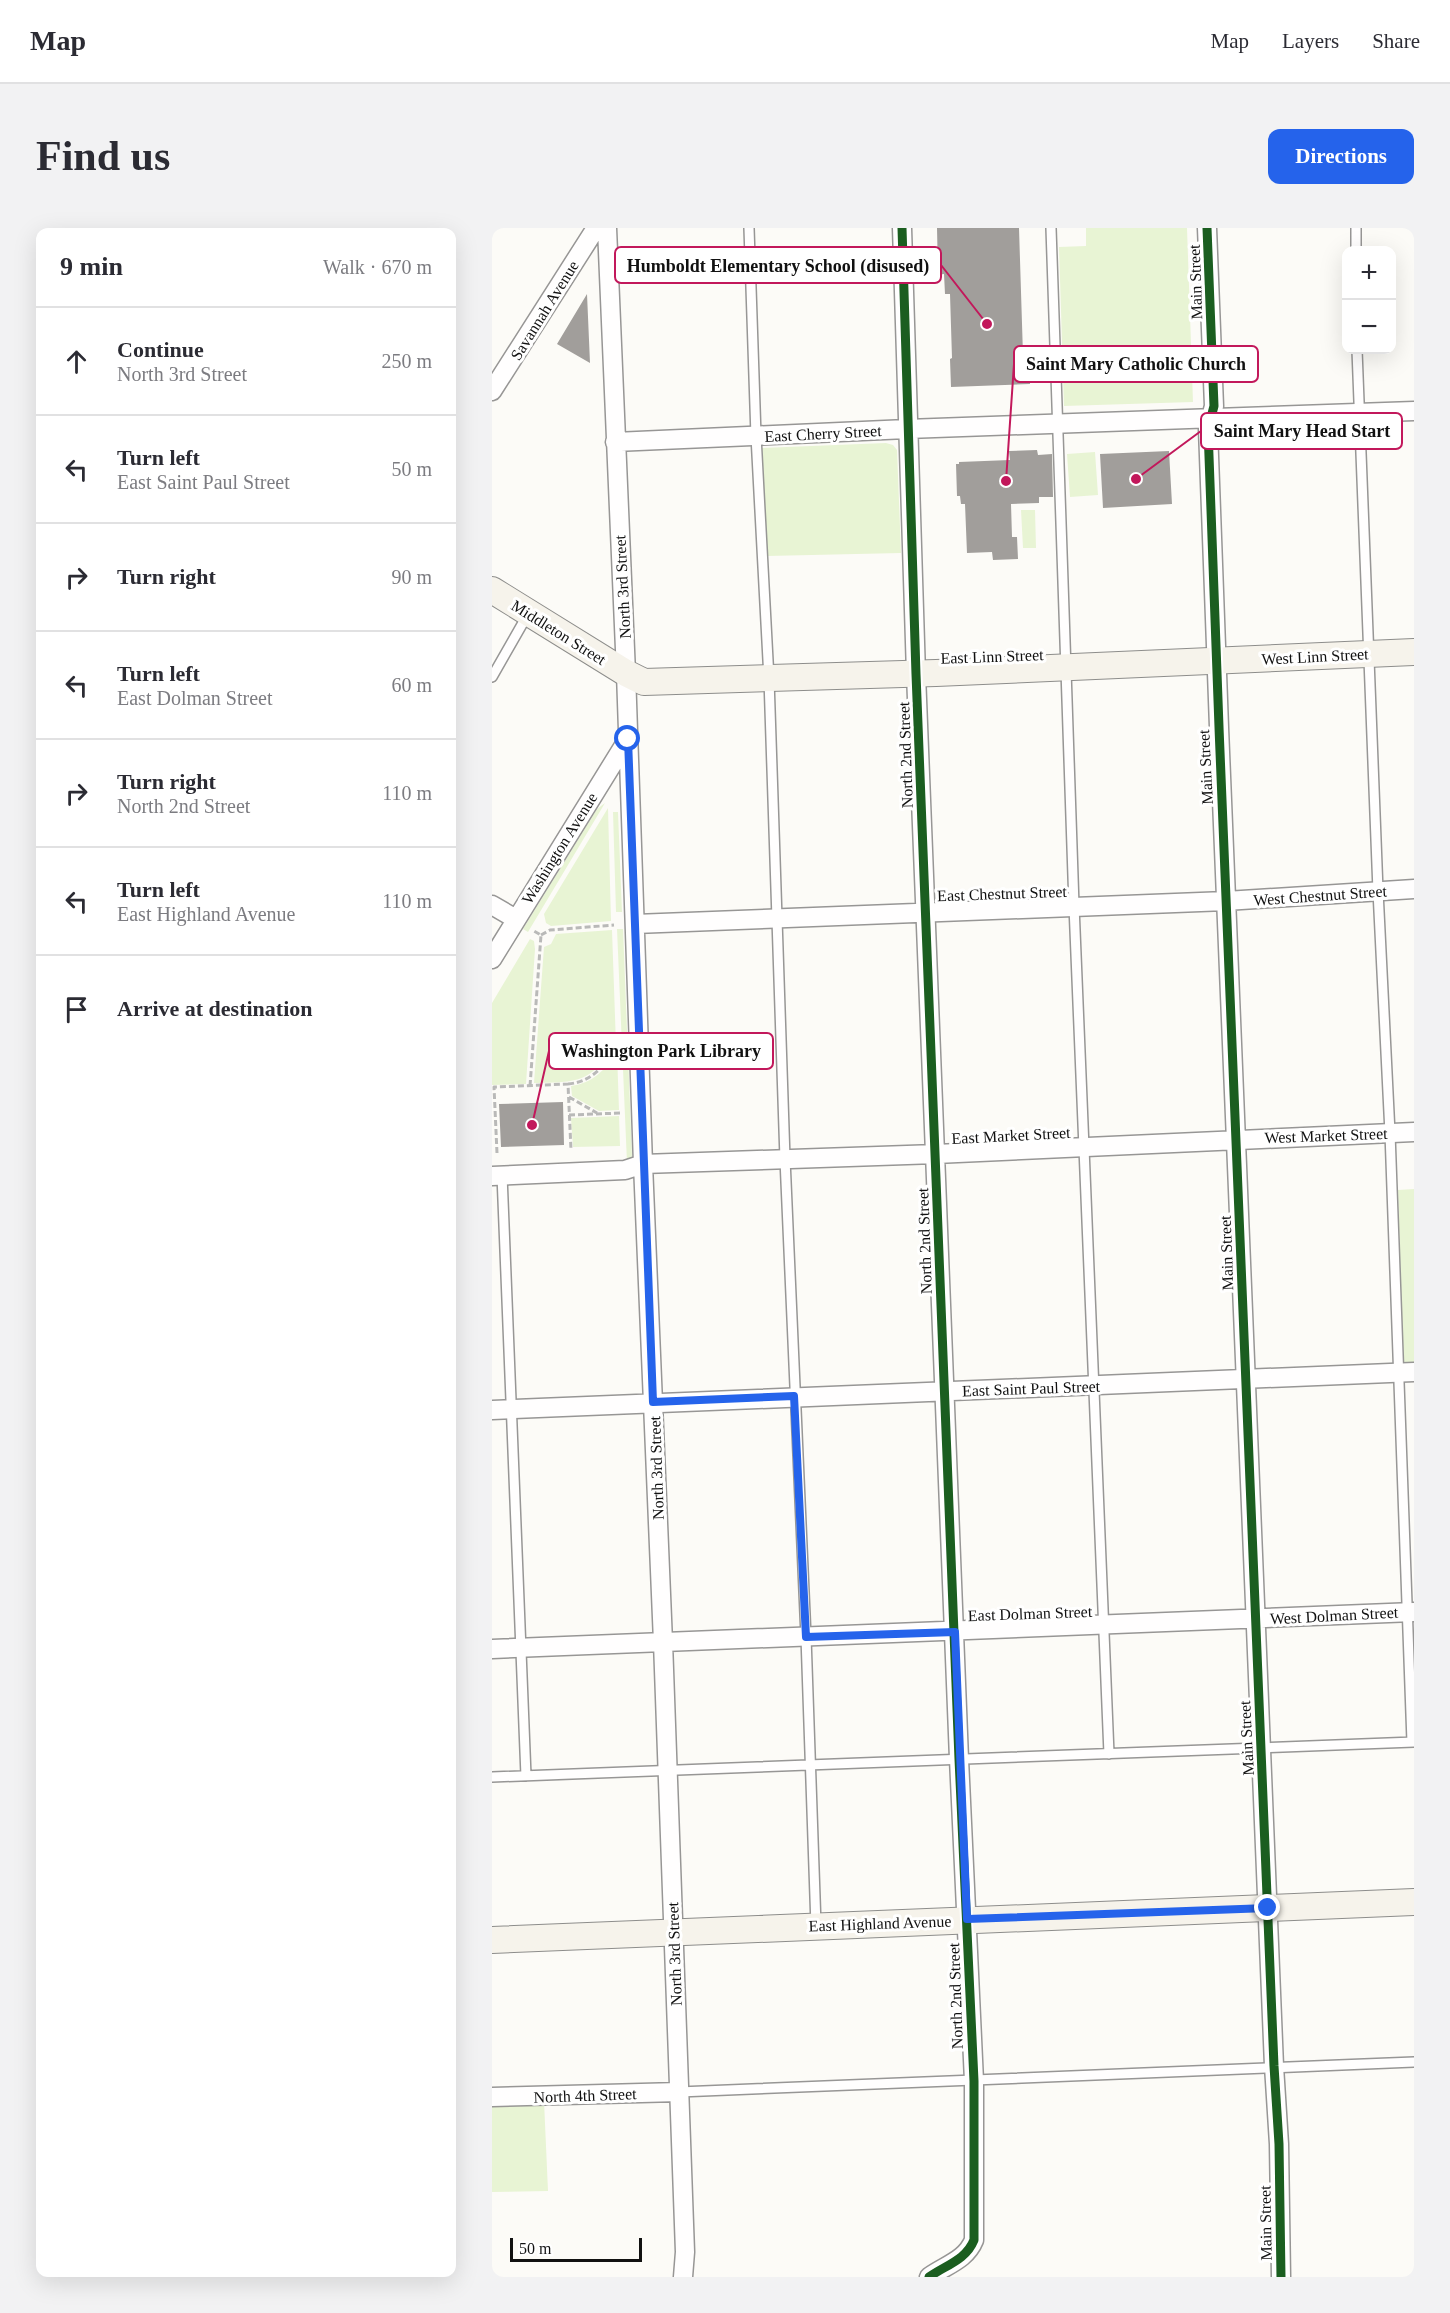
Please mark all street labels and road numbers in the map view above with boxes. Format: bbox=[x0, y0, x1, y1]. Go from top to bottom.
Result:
street label: Main Street bbox=[1186, 244, 1205, 320]
street label: Savannah Avenue bbox=[507, 257, 582, 363]
street label: East Cherry Street bbox=[764, 422, 883, 446]
street label: North 3rd Street bbox=[611, 534, 634, 639]
street label: Middleton Street bbox=[508, 597, 609, 669]
street label: West Linn Street bbox=[1261, 645, 1370, 668]
street label: East Linn Street bbox=[940, 646, 1044, 667]
street label: North 2nd Street bbox=[895, 701, 916, 809]
street label: Main Street bbox=[1195, 728, 1216, 805]
street label: Washington Avenue bbox=[518, 790, 601, 907]
street label: West Chestnut Street bbox=[1253, 882, 1388, 909]
street label: East Chestnut Street bbox=[937, 883, 1068, 904]
street label: East Market Street bbox=[951, 1124, 1071, 1147]
street label: West Market Street bbox=[1264, 1125, 1388, 1146]
street label: North 2nd Street bbox=[914, 1187, 935, 1295]
street label: Main Street bbox=[1217, 1215, 1236, 1291]
street label: East Saint Paul Street bbox=[962, 1378, 1101, 1399]
street label: North 3rd Street bbox=[646, 1415, 667, 1520]
street label: East Dolman Street bbox=[968, 1603, 1093, 1624]
street label: West Dolman Street bbox=[1269, 1604, 1399, 1627]
street label: Main Street bbox=[1236, 1699, 1257, 1776]
street label: North 3rd Street bbox=[664, 1901, 685, 2006]
street label: East Highland Avenue bbox=[808, 1913, 952, 1935]
street label: North 2nd Street bbox=[945, 1942, 966, 2050]
street label: North 4th Street bbox=[533, 2085, 637, 2106]
street label: Main Street bbox=[1256, 2185, 1275, 2261]

